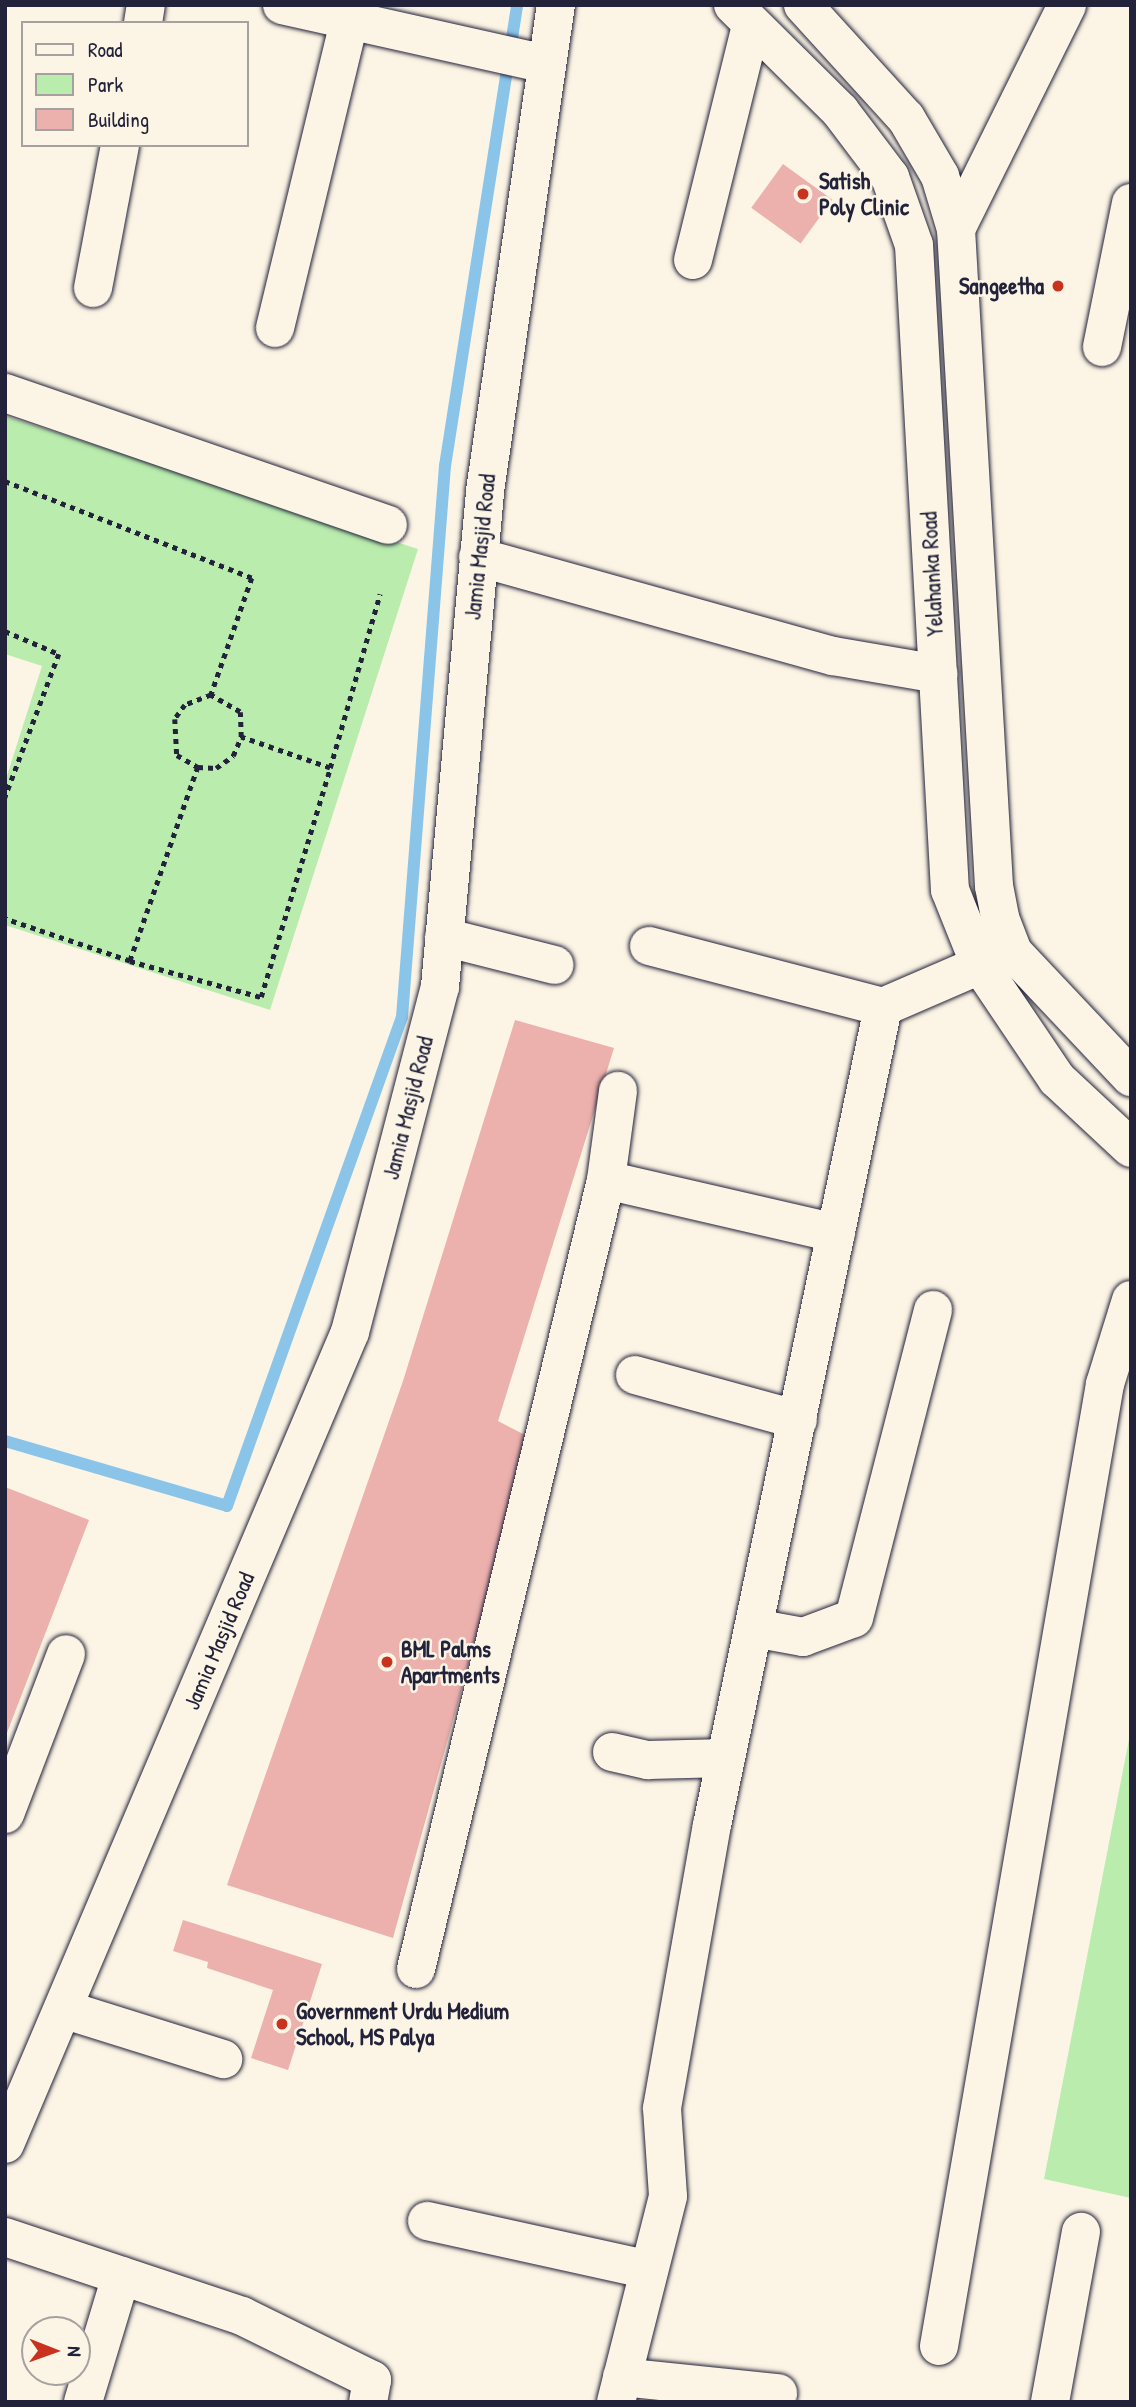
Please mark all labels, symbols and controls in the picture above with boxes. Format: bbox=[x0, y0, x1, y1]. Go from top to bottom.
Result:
legend bbox=[21, 21, 248, 147]
text: Road bbox=[88, 35, 122, 64]
text: Park bbox=[88, 70, 123, 99]
text: Building bbox=[88, 105, 149, 134]
place label: Satish Poly Clinic bbox=[819, 167, 909, 221]
marker: Satish Poly Clinic bbox=[793, 184, 813, 204]
place label: Sangeetha bbox=[959, 272, 1044, 300]
marker: Sangeetha bbox=[1050, 278, 1066, 294]
street label: Jamia Masjid Road bbox=[459, 473, 501, 621]
street label: Yelahanka Road bbox=[915, 511, 949, 637]
street label: Jamia Masjid Road bbox=[377, 1033, 439, 1183]
street label: Jamia Masjid Road bbox=[178, 1568, 260, 1714]
place label: BML Palms Apartments bbox=[401, 1635, 500, 1689]
marker: BML Palms Apartments bbox=[379, 1654, 395, 1670]
place label: Government Urdu Medium School, MS Palya bbox=[296, 1997, 509, 2051]
marker: Government Urdu Medium School, MS Palya bbox=[274, 2016, 290, 2032]
north arrow bbox=[21, 2316, 91, 2386]
text: N bbox=[62, 2346, 88, 2357]

